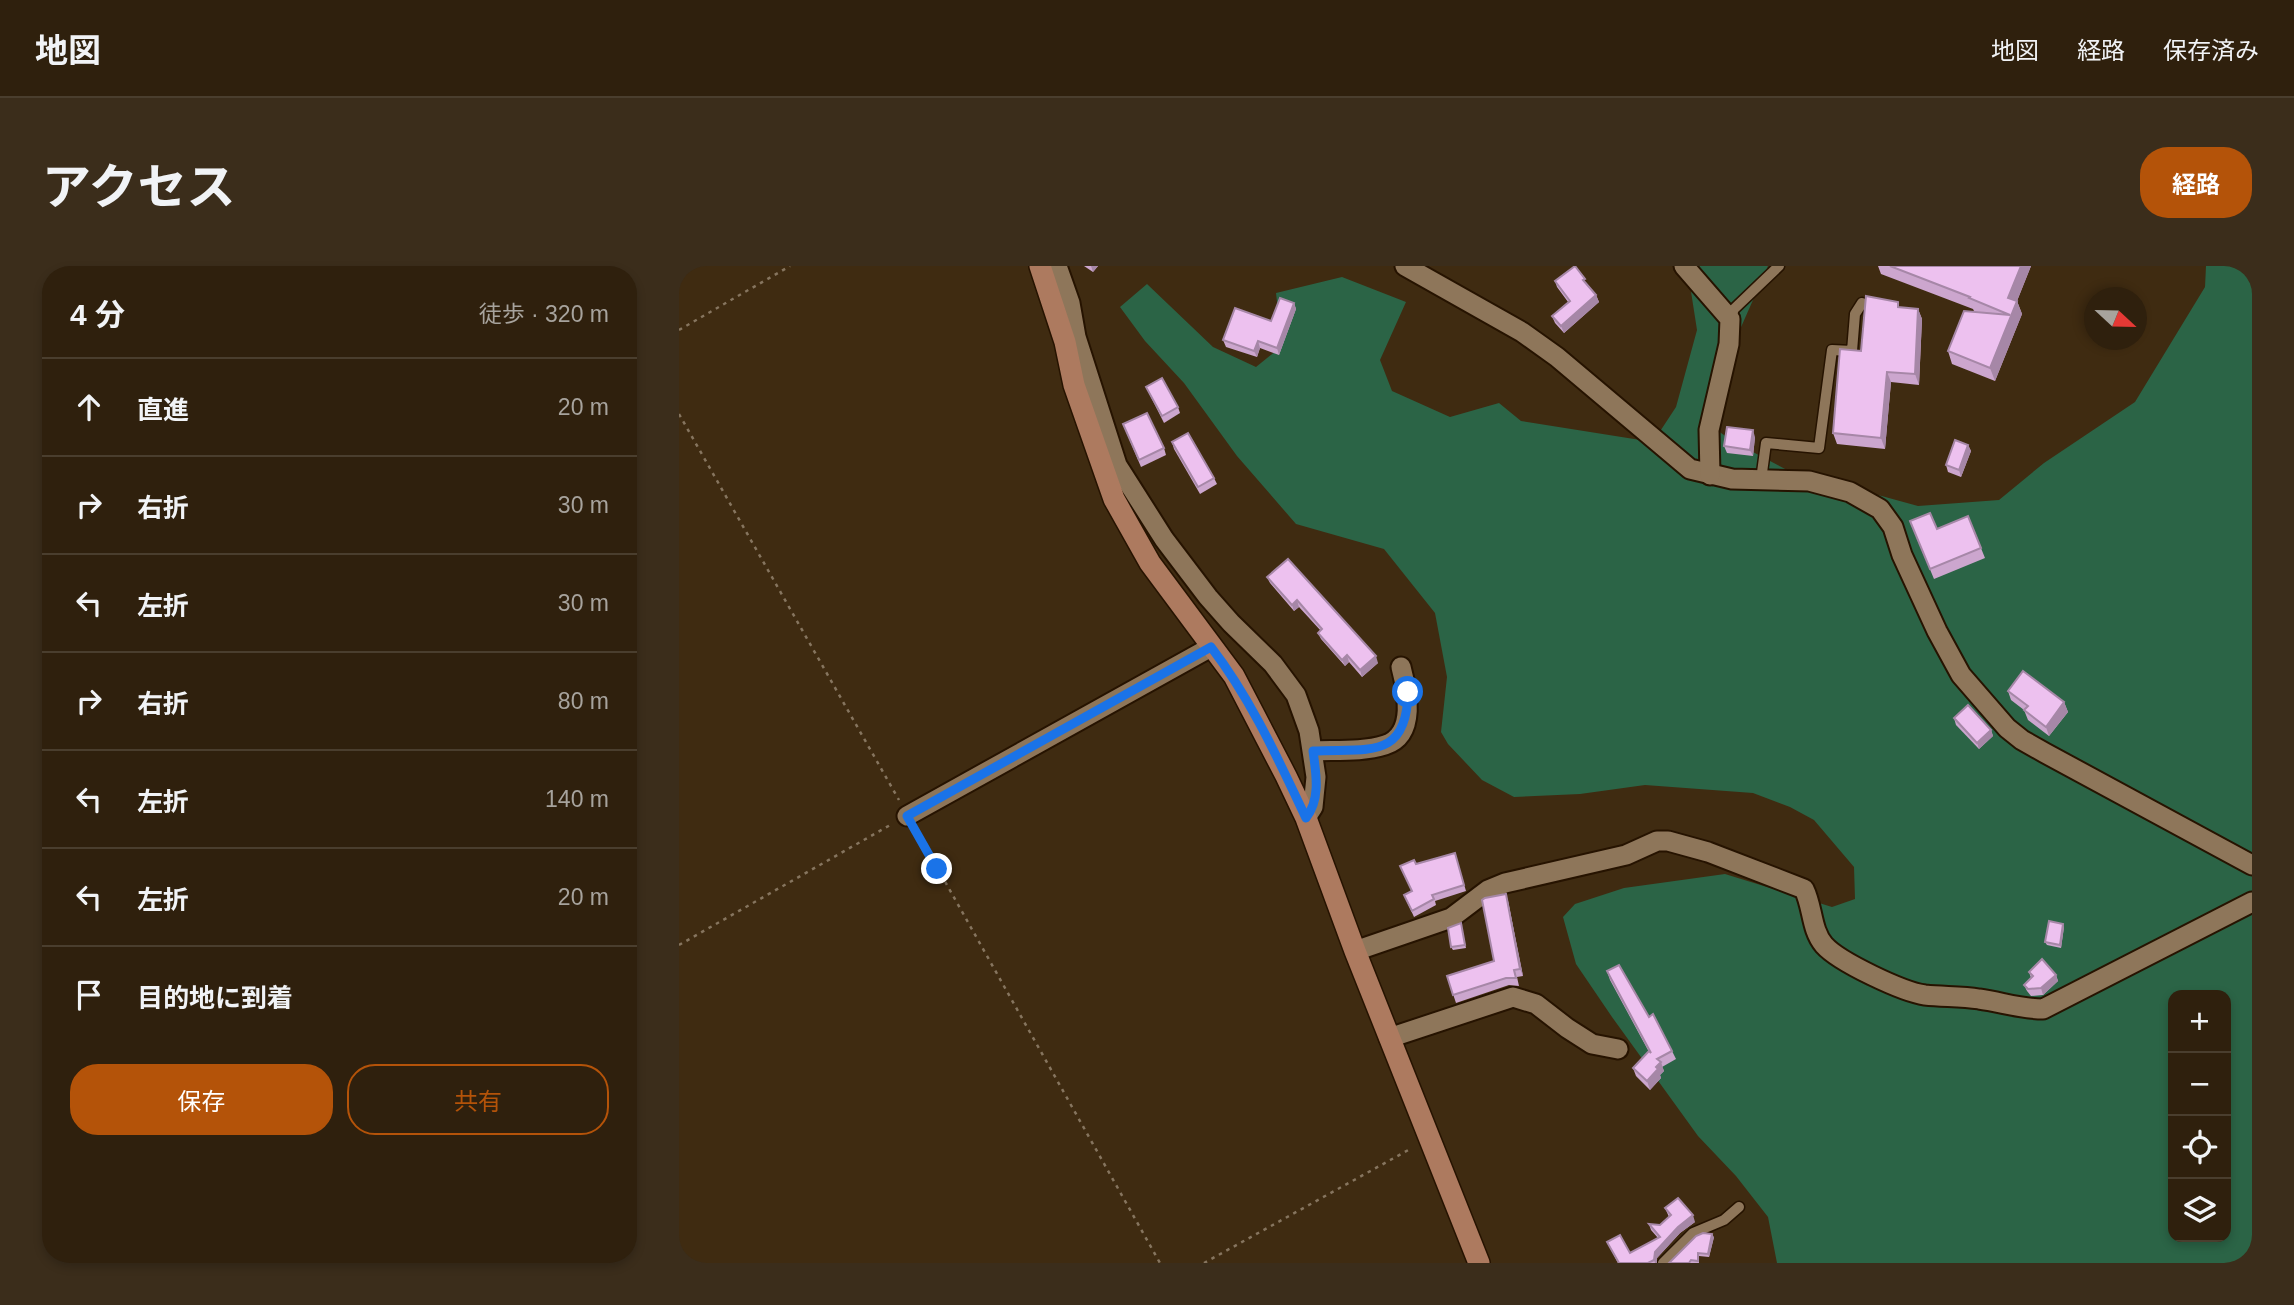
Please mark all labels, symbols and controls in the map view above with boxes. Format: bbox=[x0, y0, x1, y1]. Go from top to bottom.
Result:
text: 地図 bbox=[35, 32, 101, 69]
text: 地図 bbox=[1991, 37, 2039, 64]
text: 経路 bbox=[2077, 37, 2125, 64]
text: 保存済み bbox=[2163, 37, 2259, 64]
button: 経路 bbox=[2140, 147, 2252, 218]
text: アクセス bbox=[42, 160, 236, 214]
north arrow bbox=[2084, 287, 2147, 350]
text: 4 分 bbox=[70, 298, 125, 331]
text: 徒歩 · 320 m bbox=[479, 301, 609, 327]
icon: ahead bbox=[70, 388, 108, 426]
text: 20 m bbox=[558, 394, 609, 420]
text: 直進 bbox=[137, 395, 189, 425]
icon: right bbox=[70, 486, 108, 524]
text: 30 m bbox=[558, 492, 609, 518]
text: 右折 bbox=[137, 493, 189, 523]
icon: left bbox=[70, 584, 108, 622]
text: 30 m bbox=[558, 590, 609, 616]
text: 左折 bbox=[137, 591, 189, 621]
route start bbox=[1392, 676, 1423, 707]
icon: right bbox=[70, 682, 108, 720]
text: 80 m bbox=[558, 688, 609, 714]
text: 右折 bbox=[137, 689, 189, 719]
icon: left bbox=[70, 780, 108, 818]
text: 140 m bbox=[545, 786, 609, 812]
text: 左折 bbox=[137, 787, 189, 817]
route end bbox=[921, 853, 952, 884]
icon: left bbox=[70, 878, 108, 916]
text: 20 m bbox=[558, 884, 609, 910]
text: 左折 bbox=[137, 885, 189, 915]
icon: arrive bbox=[70, 976, 108, 1014]
text: 目的地に到着 bbox=[137, 983, 293, 1013]
map controls bbox=[2168, 990, 2231, 1242]
button: + bbox=[2168, 990, 2231, 1053]
button: − bbox=[2168, 1053, 2231, 1116]
button: 保存 bbox=[70, 1064, 333, 1135]
button: 共有 bbox=[347, 1064, 609, 1135]
button: locate bbox=[2168, 1116, 2231, 1179]
button: layers bbox=[2168, 1179, 2231, 1242]

